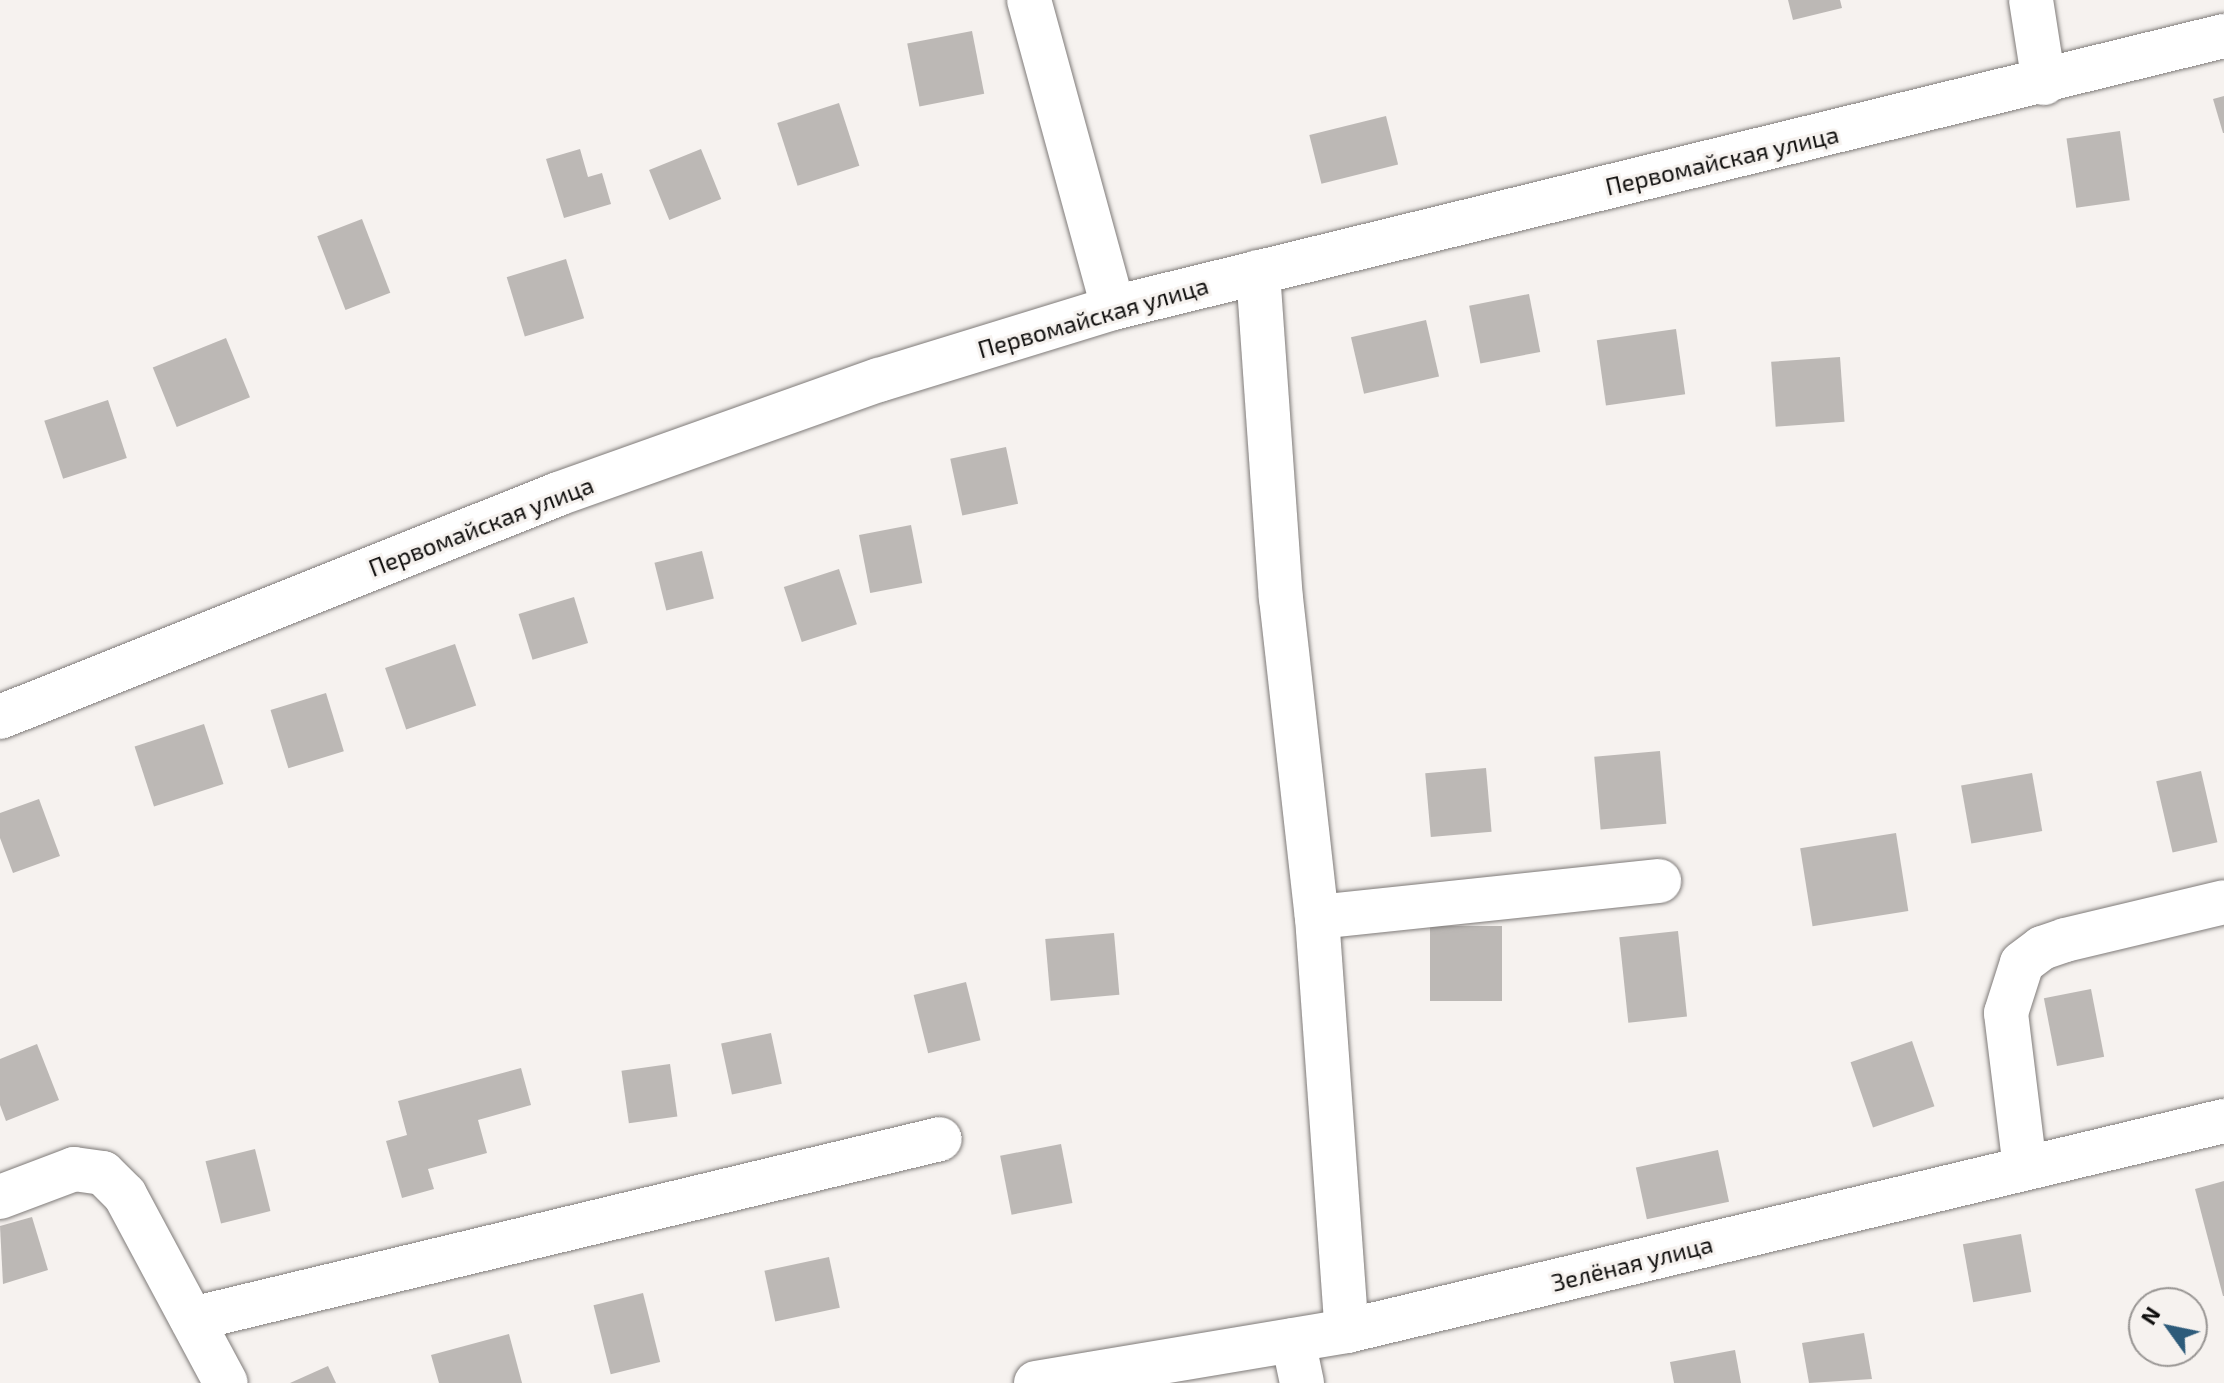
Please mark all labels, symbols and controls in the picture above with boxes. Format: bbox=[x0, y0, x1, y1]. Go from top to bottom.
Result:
street label: Первомайская улица bbox=[1603, 119, 1841, 201]
street label: Первомайская улица bbox=[974, 270, 1212, 364]
street label: Первомайская улица bbox=[364, 470, 598, 582]
street label: Зелёная улица bbox=[1548, 1229, 1716, 1297]
north arrow bbox=[2128, 1287, 2208, 1367]
text: N bbox=[2134, 1301, 2165, 1329]

